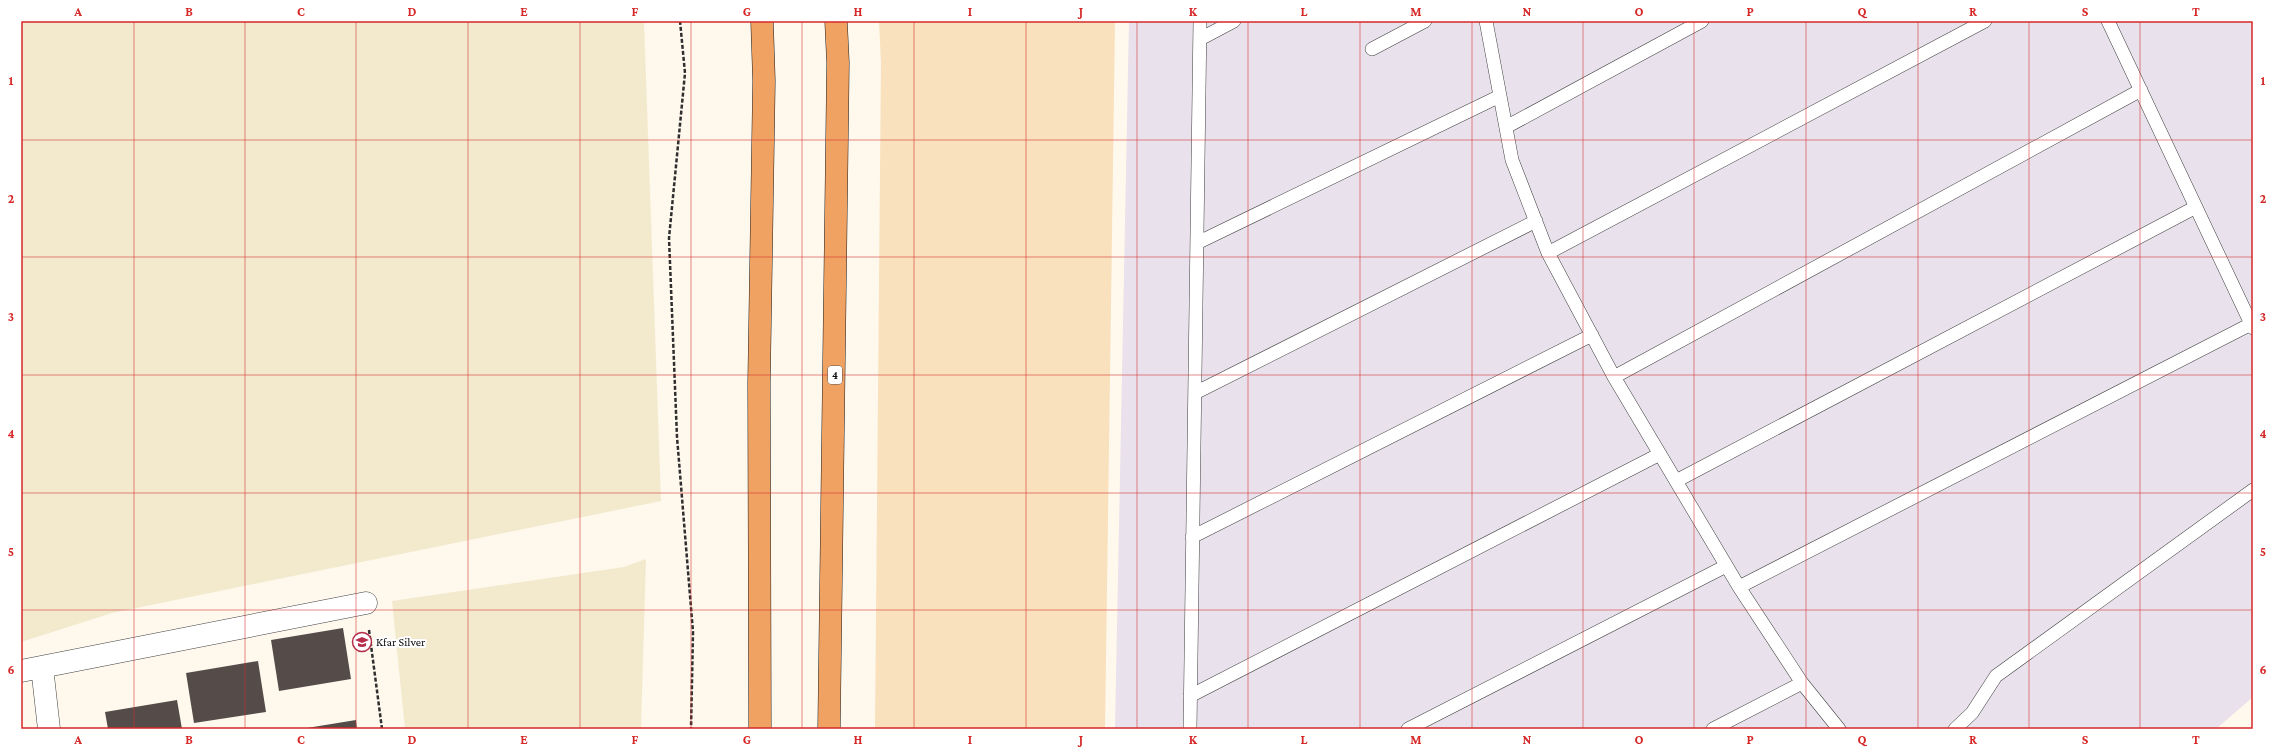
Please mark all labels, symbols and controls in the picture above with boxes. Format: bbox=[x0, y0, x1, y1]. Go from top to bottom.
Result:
text: A bbox=[73, 4, 82, 19]
text: B bbox=[185, 4, 193, 19]
text: C bbox=[297, 4, 305, 19]
text: D bbox=[408, 4, 417, 19]
text: E bbox=[520, 4, 528, 19]
text: F bbox=[632, 4, 639, 19]
text: G bbox=[743, 4, 751, 19]
text: H bbox=[854, 4, 863, 19]
text: I bbox=[968, 4, 972, 19]
text: J bbox=[1077, 4, 1083, 19]
text: K bbox=[1189, 4, 1198, 19]
text: L bbox=[1301, 4, 1308, 19]
text: M bbox=[1410, 4, 1422, 19]
text: N bbox=[1523, 4, 1532, 19]
text: O bbox=[1635, 4, 1644, 19]
text: P bbox=[1746, 4, 1754, 19]
text: Q bbox=[1858, 4, 1868, 19]
text: R bbox=[1969, 4, 1977, 19]
text: S bbox=[2082, 4, 2089, 19]
text: T bbox=[2192, 4, 2200, 19]
text: 1 bbox=[9, 73, 14, 88]
text: 1 bbox=[2261, 73, 2266, 88]
text: 2 bbox=[8, 191, 15, 206]
text: 2 bbox=[2260, 191, 2267, 206]
text: 3 bbox=[8, 309, 14, 324]
text: 3 bbox=[2260, 309, 2266, 324]
road number: 4 bbox=[828, 366, 842, 384]
text: 4 bbox=[7, 426, 15, 441]
text: 4 bbox=[2259, 426, 2267, 441]
text: 5 bbox=[8, 544, 14, 559]
text: 5 bbox=[2260, 544, 2266, 559]
school or university icon: Kfar Silver bbox=[351, 631, 373, 653]
place label: Kfar Silver bbox=[376, 635, 426, 649]
text: 6 bbox=[7, 662, 15, 677]
text: 6 bbox=[2259, 662, 2267, 677]
text: A bbox=[73, 732, 82, 747]
text: B bbox=[185, 732, 193, 747]
text: C bbox=[297, 732, 305, 747]
text: D bbox=[408, 732, 417, 747]
text: E bbox=[520, 732, 528, 747]
text: F bbox=[632, 732, 639, 747]
text: G bbox=[743, 732, 751, 747]
text: H bbox=[854, 732, 863, 747]
text: I bbox=[968, 732, 972, 747]
text: J bbox=[1077, 732, 1083, 747]
text: K bbox=[1189, 732, 1198, 747]
text: L bbox=[1301, 732, 1308, 747]
text: M bbox=[1410, 732, 1422, 747]
text: N bbox=[1523, 732, 1532, 747]
text: O bbox=[1635, 732, 1644, 747]
text: P bbox=[1746, 732, 1754, 747]
text: Q bbox=[1858, 732, 1868, 747]
text: R bbox=[1969, 732, 1977, 747]
text: S bbox=[2082, 732, 2089, 747]
text: T bbox=[2192, 732, 2200, 747]

